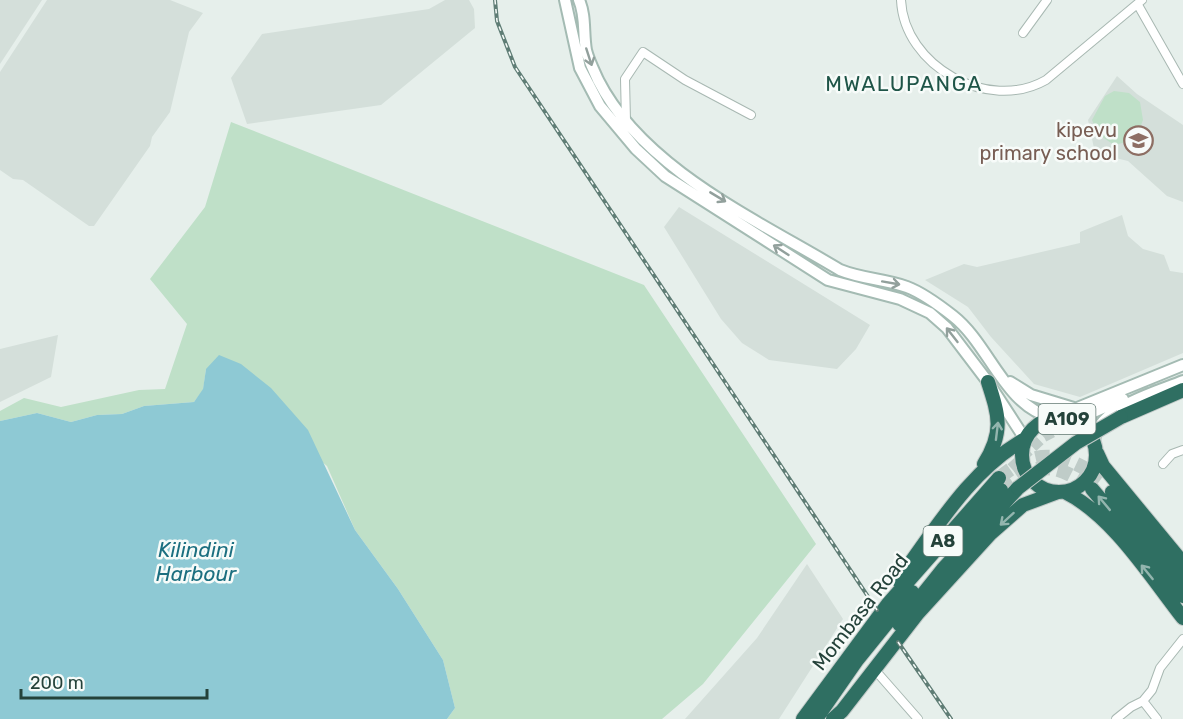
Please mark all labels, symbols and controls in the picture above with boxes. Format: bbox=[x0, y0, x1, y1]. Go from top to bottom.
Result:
one-way arrow bbox=[585, 47, 596, 66]
district label: MWALUPANGA bbox=[825, 71, 983, 96]
place label: kipevu primary school bbox=[980, 118, 1117, 165]
school or university icon: kipevu primary school bbox=[1122, 125, 1154, 157]
one-way arrow bbox=[709, 191, 726, 203]
one-way arrow bbox=[773, 244, 790, 256]
one-way arrow bbox=[881, 278, 900, 289]
one-way arrow bbox=[946, 328, 959, 344]
road number: A109 bbox=[1038, 404, 1096, 434]
one-way arrow bbox=[992, 421, 1003, 441]
one-way arrow bbox=[1097, 496, 1111, 511]
one-way arrow bbox=[1000, 512, 1015, 526]
road number: A8 bbox=[924, 526, 962, 556]
water label: Kilindini Harbour bbox=[156, 537, 237, 586]
street label: Mombasa Road bbox=[807, 549, 913, 675]
one-way arrow bbox=[1140, 564, 1153, 580]
scale bar bbox=[21, 662, 207, 700]
text: 200 m bbox=[30, 672, 84, 694]

